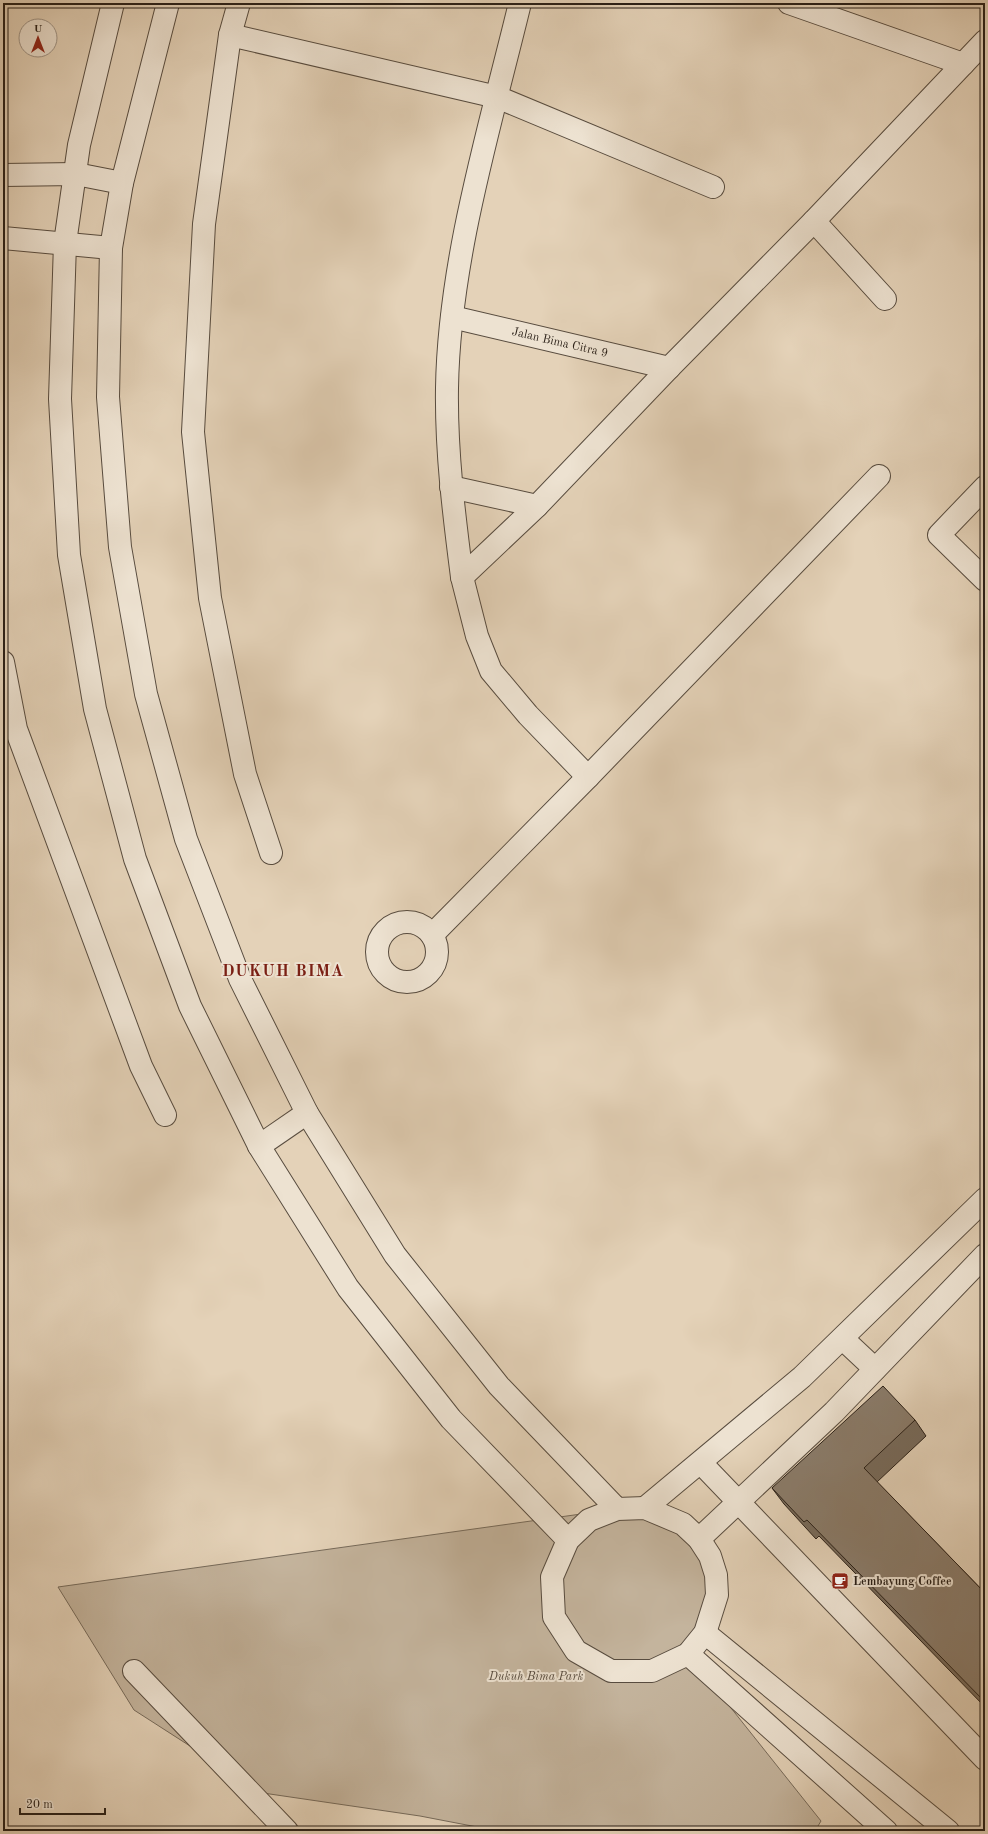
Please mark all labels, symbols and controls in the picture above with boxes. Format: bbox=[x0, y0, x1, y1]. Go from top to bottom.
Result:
north arrow bbox=[18, 18, 58, 58]
text: U bbox=[34, 24, 43, 35]
street label: Jalan Bima Citra 9 bbox=[510, 326, 609, 360]
district label: DUKUH BIMA bbox=[222, 964, 344, 980]
cafe icon: Lembayung Coffee bbox=[830, 1571, 850, 1591]
place label: Lembayung Coffee bbox=[853, 1576, 952, 1588]
park label: Dukuh Bima Park bbox=[488, 1671, 583, 1683]
scale bar bbox=[20, 1790, 105, 1816]
text: 20 m bbox=[26, 1799, 53, 1811]

